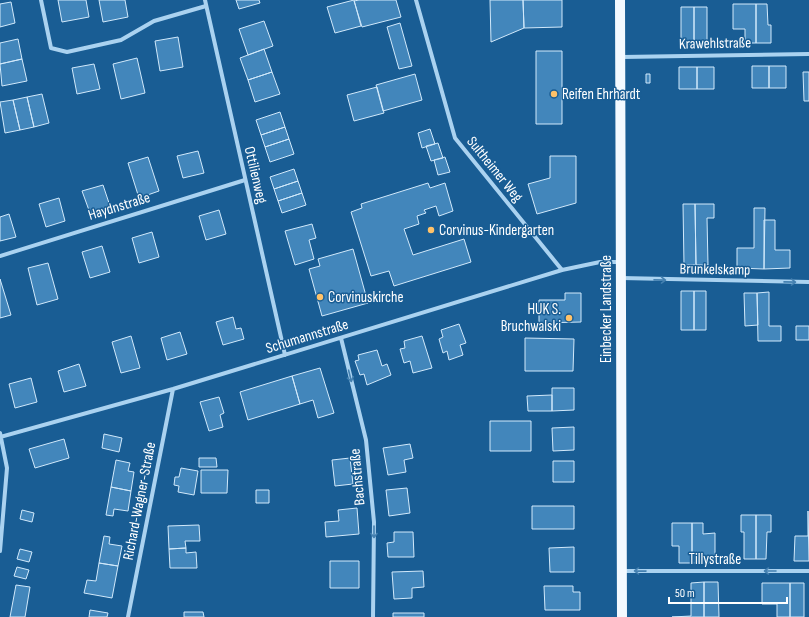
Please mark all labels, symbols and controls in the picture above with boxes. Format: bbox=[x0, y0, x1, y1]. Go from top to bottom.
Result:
street label: Krawehlstraße bbox=[679, 33, 751, 54]
place label: Reifen Ehrhardt bbox=[562, 85, 641, 104]
marker: Reifen Ehrhardt bbox=[549, 89, 559, 99]
street label: Sultheimer Weg bbox=[462, 133, 527, 206]
street label: Ottilienweg bbox=[240, 145, 271, 206]
street label: Haydnstraße bbox=[86, 188, 152, 225]
place label: Corvinus-Kindergarten bbox=[439, 221, 554, 240]
marker: Corvinus-Kindergarten bbox=[426, 225, 436, 235]
street label: Einbecker Landstraße bbox=[597, 255, 616, 363]
street label: Brunkelskamp bbox=[679, 259, 751, 280]
one-way arrow bbox=[653, 276, 666, 284]
one-way arrow bbox=[783, 278, 796, 286]
place label: Corvinuskirche bbox=[328, 288, 404, 307]
marker: Corvinuskirche bbox=[315, 292, 325, 302]
place label: HUK S. Bruchwalski bbox=[501, 300, 561, 336]
marker: HUK S. Bruchwalski bbox=[564, 313, 574, 323]
street label: Schumannstraße bbox=[263, 315, 351, 358]
one-way arrow bbox=[347, 369, 354, 382]
street label: Richard-Wagner-Straße bbox=[119, 441, 160, 562]
street label: Bachstraße bbox=[346, 448, 369, 506]
one-way arrow bbox=[370, 525, 378, 538]
street label: Tillystraße bbox=[689, 550, 741, 569]
one-way arrow bbox=[634, 567, 647, 575]
one-way arrow bbox=[764, 567, 777, 575]
scale bar bbox=[669, 579, 787, 605]
text: 50 m bbox=[675, 586, 695, 601]

